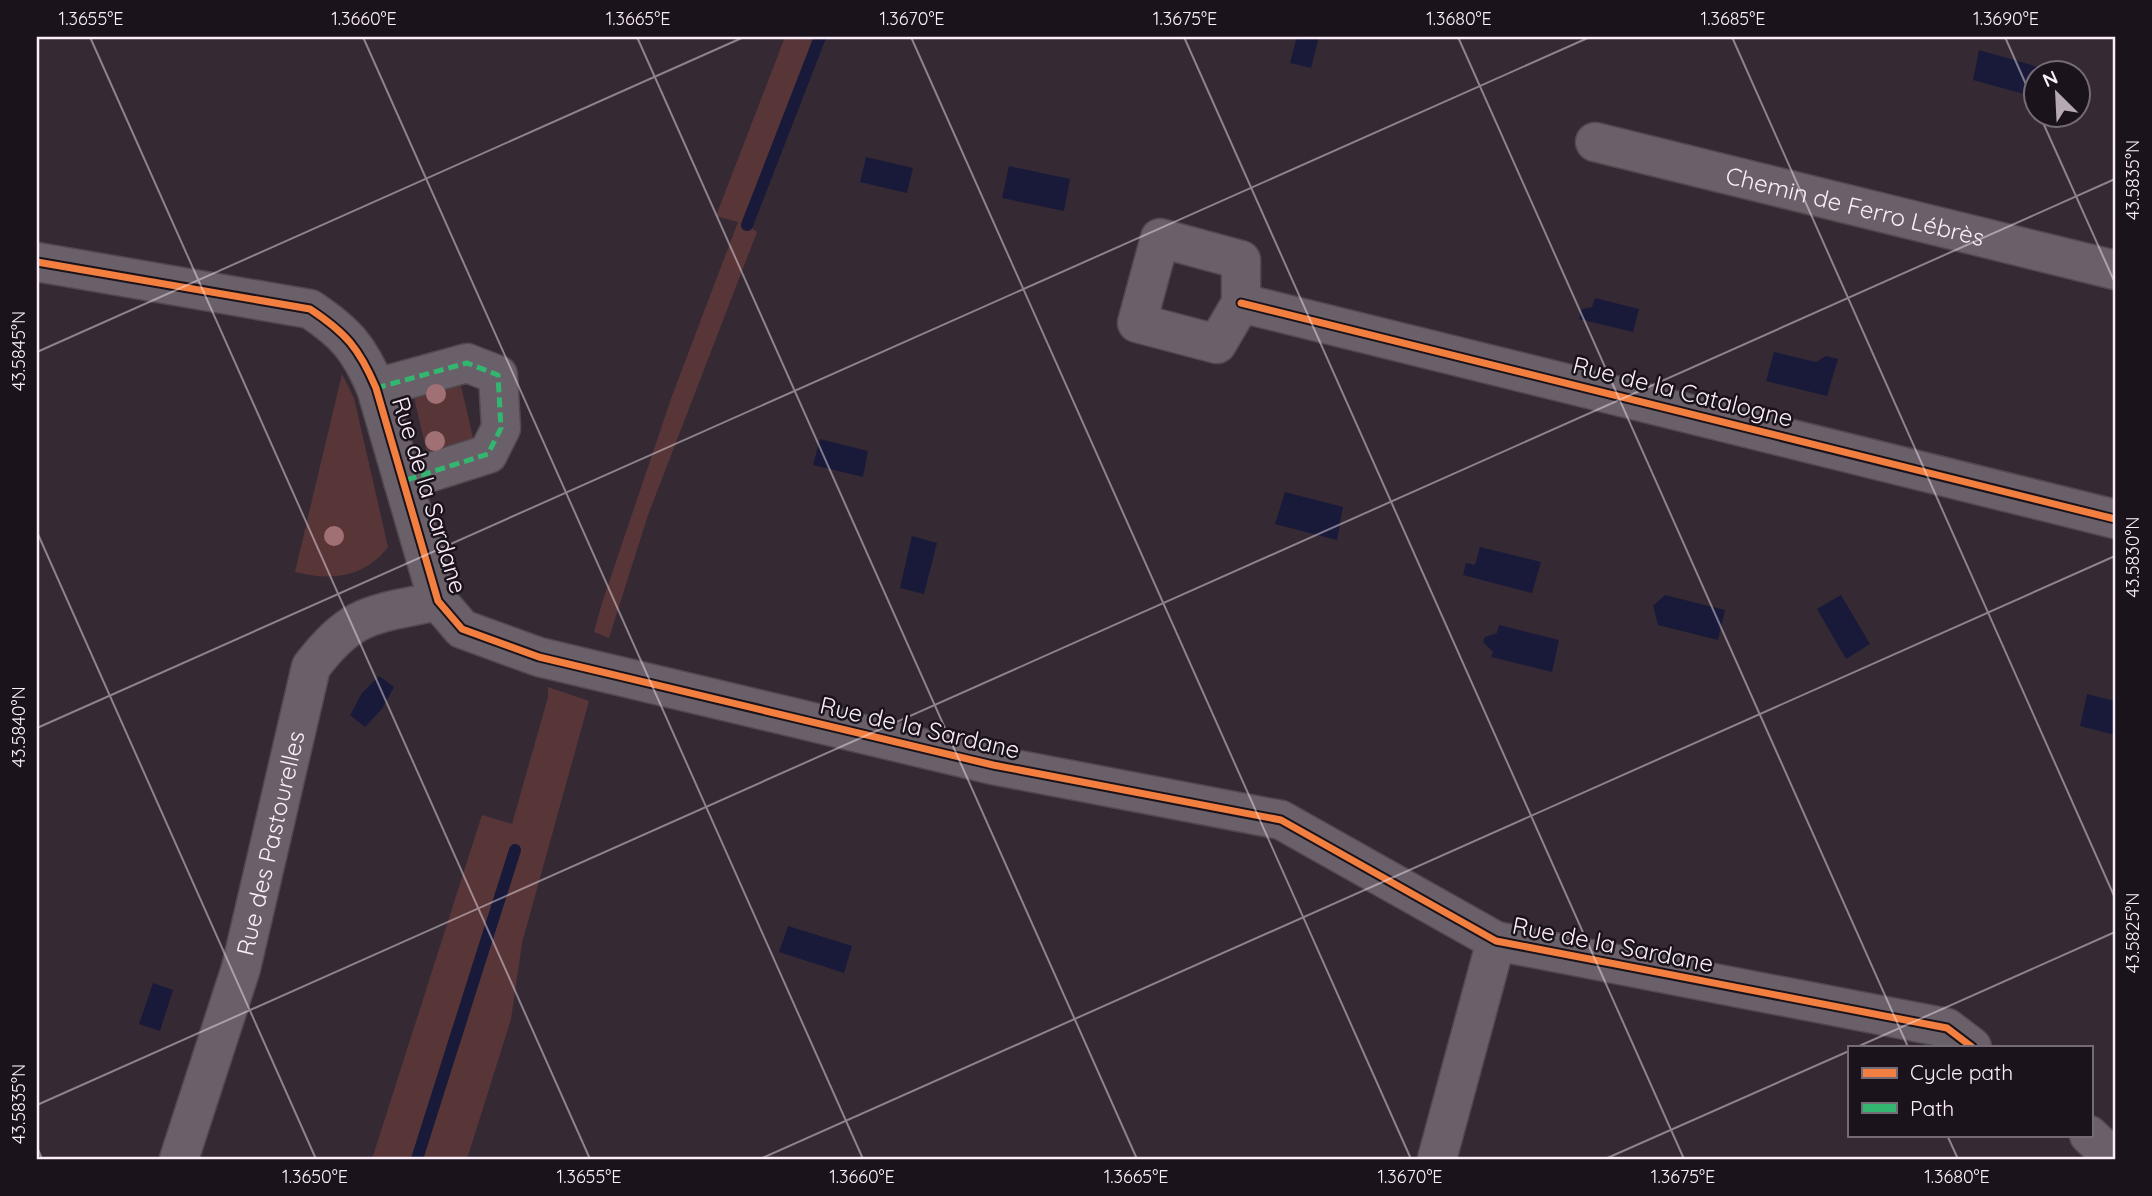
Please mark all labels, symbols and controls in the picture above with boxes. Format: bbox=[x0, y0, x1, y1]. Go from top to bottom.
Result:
text: 1.3655°E bbox=[59, 7, 123, 30]
text: 1.3660°E bbox=[331, 7, 397, 30]
text: 1.3665°E bbox=[606, 7, 670, 30]
text: 1.3670°E bbox=[879, 7, 945, 30]
text: 1.3675°E bbox=[1153, 7, 1217, 30]
text: 1.3680°E bbox=[1426, 7, 1492, 30]
text: 1.3685°E bbox=[1701, 7, 1765, 30]
text: 1.3690°E bbox=[1973, 7, 2039, 30]
north arrow bbox=[2022, 60, 2092, 130]
text: N bbox=[2039, 65, 2061, 92]
text: 43.5835°N bbox=[2121, 140, 2144, 220]
street label: Chemin de Ferro Lébrès bbox=[1723, 160, 1988, 252]
text: 43.5845°N bbox=[7, 311, 30, 391]
street label: Rue de la Catalogne bbox=[1570, 349, 1796, 433]
street label: Rue de la Sardane bbox=[386, 393, 474, 597]
text: 43.5830°N bbox=[2121, 517, 2144, 597]
text: 43.5840°N bbox=[7, 687, 30, 767]
street label: Rue de la Sardane bbox=[817, 689, 1023, 765]
street label: Rue des Pastourelles bbox=[229, 728, 311, 958]
text: 43.5825°N bbox=[2121, 893, 2144, 973]
street label: Rue de la Sardane bbox=[1510, 910, 1716, 978]
legend bbox=[1848, 1046, 2092, 1136]
text: Cycle path bbox=[1910, 1059, 2013, 1085]
text: 43.5835°N bbox=[7, 1064, 30, 1144]
text: Path bbox=[1910, 1095, 1954, 1121]
text: 1.3650°E bbox=[282, 1165, 348, 1188]
text: 1.3655°E bbox=[557, 1165, 621, 1188]
text: 1.3660°E bbox=[829, 1165, 895, 1188]
text: 1.3665°E bbox=[1104, 1165, 1168, 1188]
text: 1.3670°E bbox=[1377, 1165, 1443, 1188]
text: 1.3675°E bbox=[1651, 1165, 1715, 1188]
text: 1.3680°E bbox=[1924, 1165, 1990, 1188]

